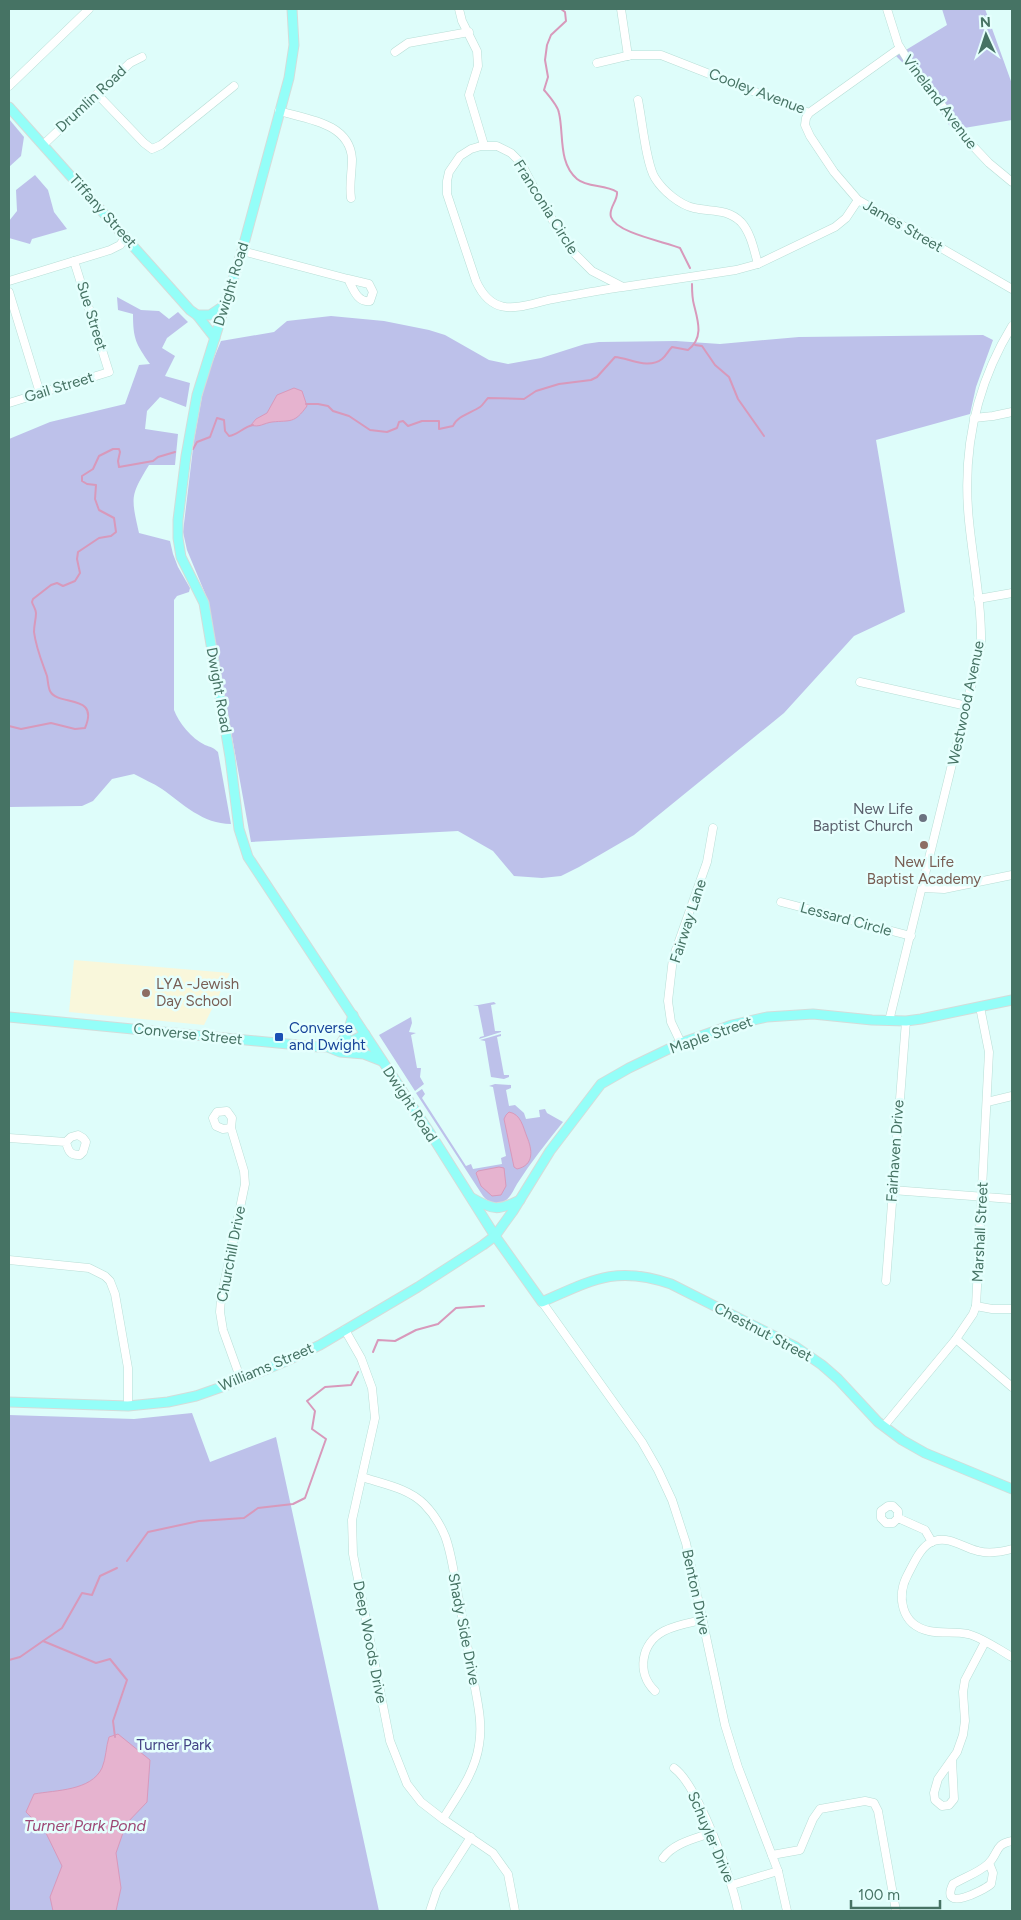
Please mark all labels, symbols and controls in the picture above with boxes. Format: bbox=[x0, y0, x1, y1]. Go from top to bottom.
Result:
north arrow bbox=[961, 10, 1011, 60]
text: N bbox=[979, 14, 991, 31]
street label: Vineland Avenue bbox=[899, 51, 981, 153]
street label: Drumlin Road bbox=[52, 62, 130, 136]
street label: Cooley Avenue bbox=[706, 64, 808, 118]
street label: Franconia Circle bbox=[510, 156, 582, 258]
street label: Tiffany Street bbox=[65, 171, 141, 252]
street label: James Street bbox=[860, 196, 946, 256]
street label: Dwight Road bbox=[210, 240, 252, 328]
street label: Sue Street bbox=[73, 279, 111, 353]
street label: Gail Street bbox=[22, 368, 96, 406]
street label: Westwood Avenue bbox=[944, 639, 988, 767]
street label: Dwight Road bbox=[203, 646, 235, 734]
place label: New Life Baptist Church bbox=[813, 800, 913, 835]
marker: New Life Baptist Church bbox=[917, 812, 929, 824]
marker: New Life Baptist Academy bbox=[918, 839, 930, 851]
place label: New Life Baptist Academy bbox=[867, 853, 981, 888]
street label: Fairway Lane bbox=[666, 877, 710, 965]
street label: Lessard Circle bbox=[798, 898, 894, 940]
place label: LYA -Jewish Day School bbox=[156, 975, 239, 1010]
marker: LYA -Jewish Day School bbox=[140, 987, 152, 999]
street label: Maple Street bbox=[667, 1012, 755, 1058]
street label: Converse Street bbox=[133, 1019, 244, 1049]
place label: Converse and Dwight bbox=[289, 1019, 366, 1054]
marker: Converse and Dwight bbox=[273, 1031, 285, 1043]
street label: Dwight Road bbox=[379, 1063, 441, 1145]
street label: Fairhaven Drive bbox=[882, 1099, 908, 1203]
street label: Marshall Street bbox=[968, 1181, 992, 1283]
street label: Churchill Drive bbox=[213, 1204, 249, 1304]
street label: Chestnut Street bbox=[711, 1299, 815, 1365]
street label: Williams Street bbox=[216, 1339, 316, 1395]
street label: Benton Drive bbox=[678, 1548, 714, 1636]
street label: Shady Side Drive bbox=[444, 1571, 484, 1687]
street label: Deep Woods Drive bbox=[349, 1579, 391, 1705]
park label: Turner Park bbox=[137, 1736, 212, 1754]
street label: Schuyler Drive bbox=[684, 1789, 738, 1885]
water label: Turner Park Pond bbox=[24, 1816, 147, 1835]
scale bar bbox=[851, 1878, 940, 1910]
text: 100 m bbox=[858, 1886, 900, 1904]

